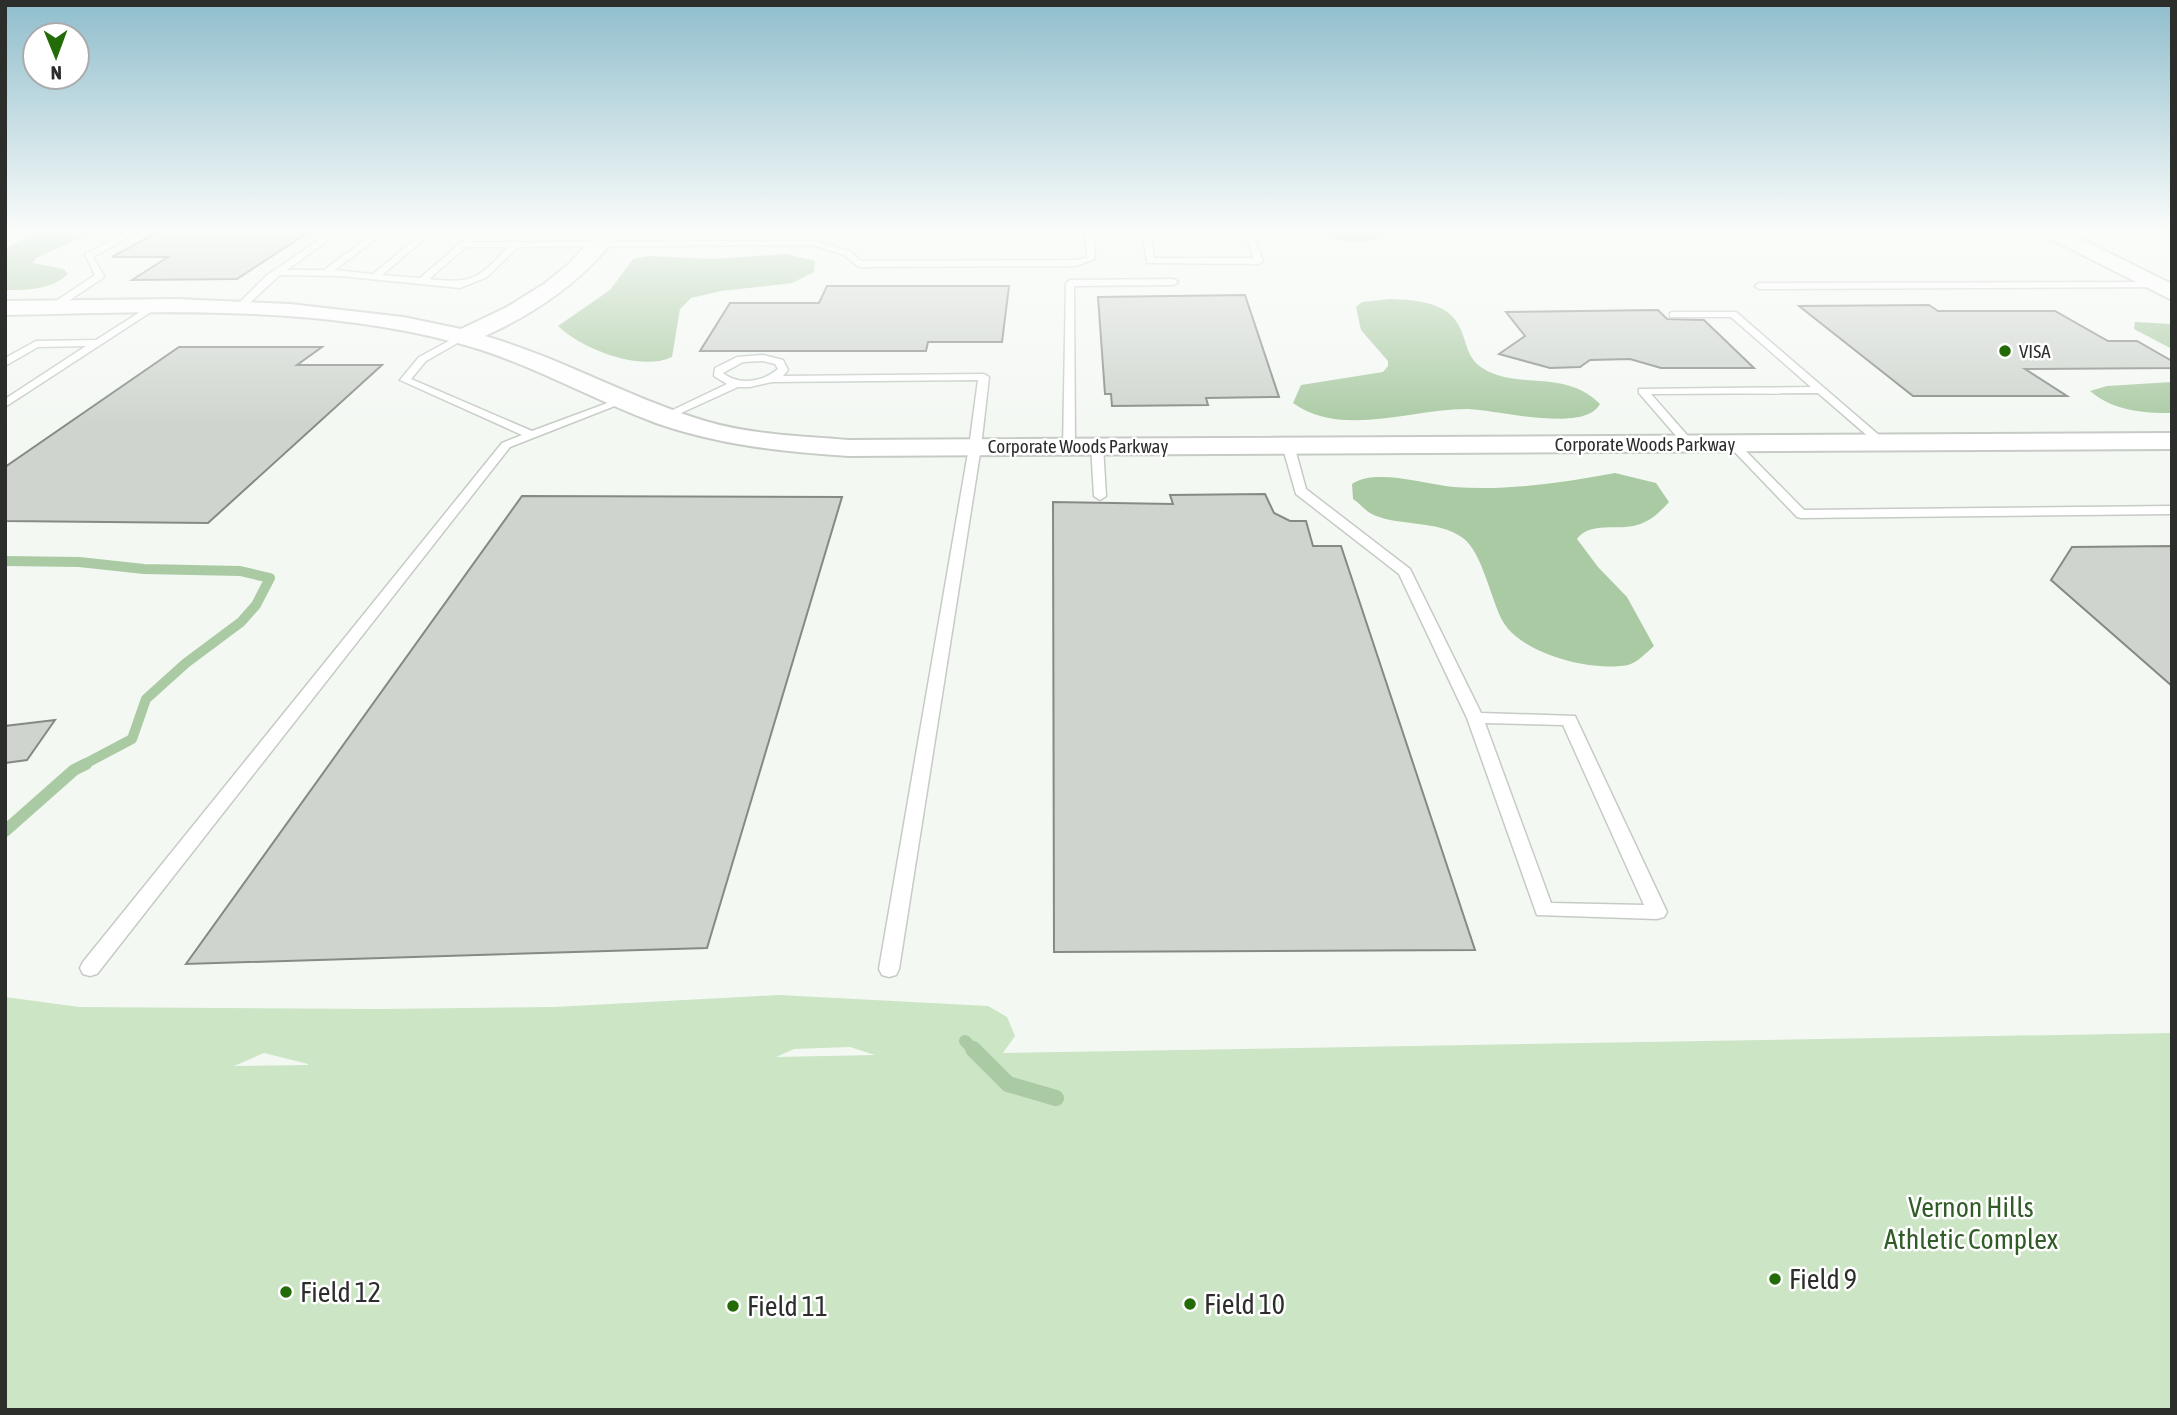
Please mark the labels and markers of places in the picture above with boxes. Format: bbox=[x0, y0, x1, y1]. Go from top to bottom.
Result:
place label: VISA bbox=[2019, 340, 2051, 362]
marker: VISA bbox=[1997, 343, 2013, 359]
place label: Field 9 bbox=[1789, 1263, 1857, 1295]
marker: Field 9 bbox=[1767, 1271, 1783, 1287]
place label: Field 12 bbox=[300, 1276, 381, 1308]
marker: Field 12 bbox=[278, 1284, 294, 1300]
place label: Field 10 bbox=[1204, 1288, 1285, 1320]
place label: Field 11 bbox=[747, 1290, 828, 1322]
marker: Field 10 bbox=[1182, 1296, 1198, 1312]
marker: Field 11 bbox=[725, 1298, 741, 1314]

